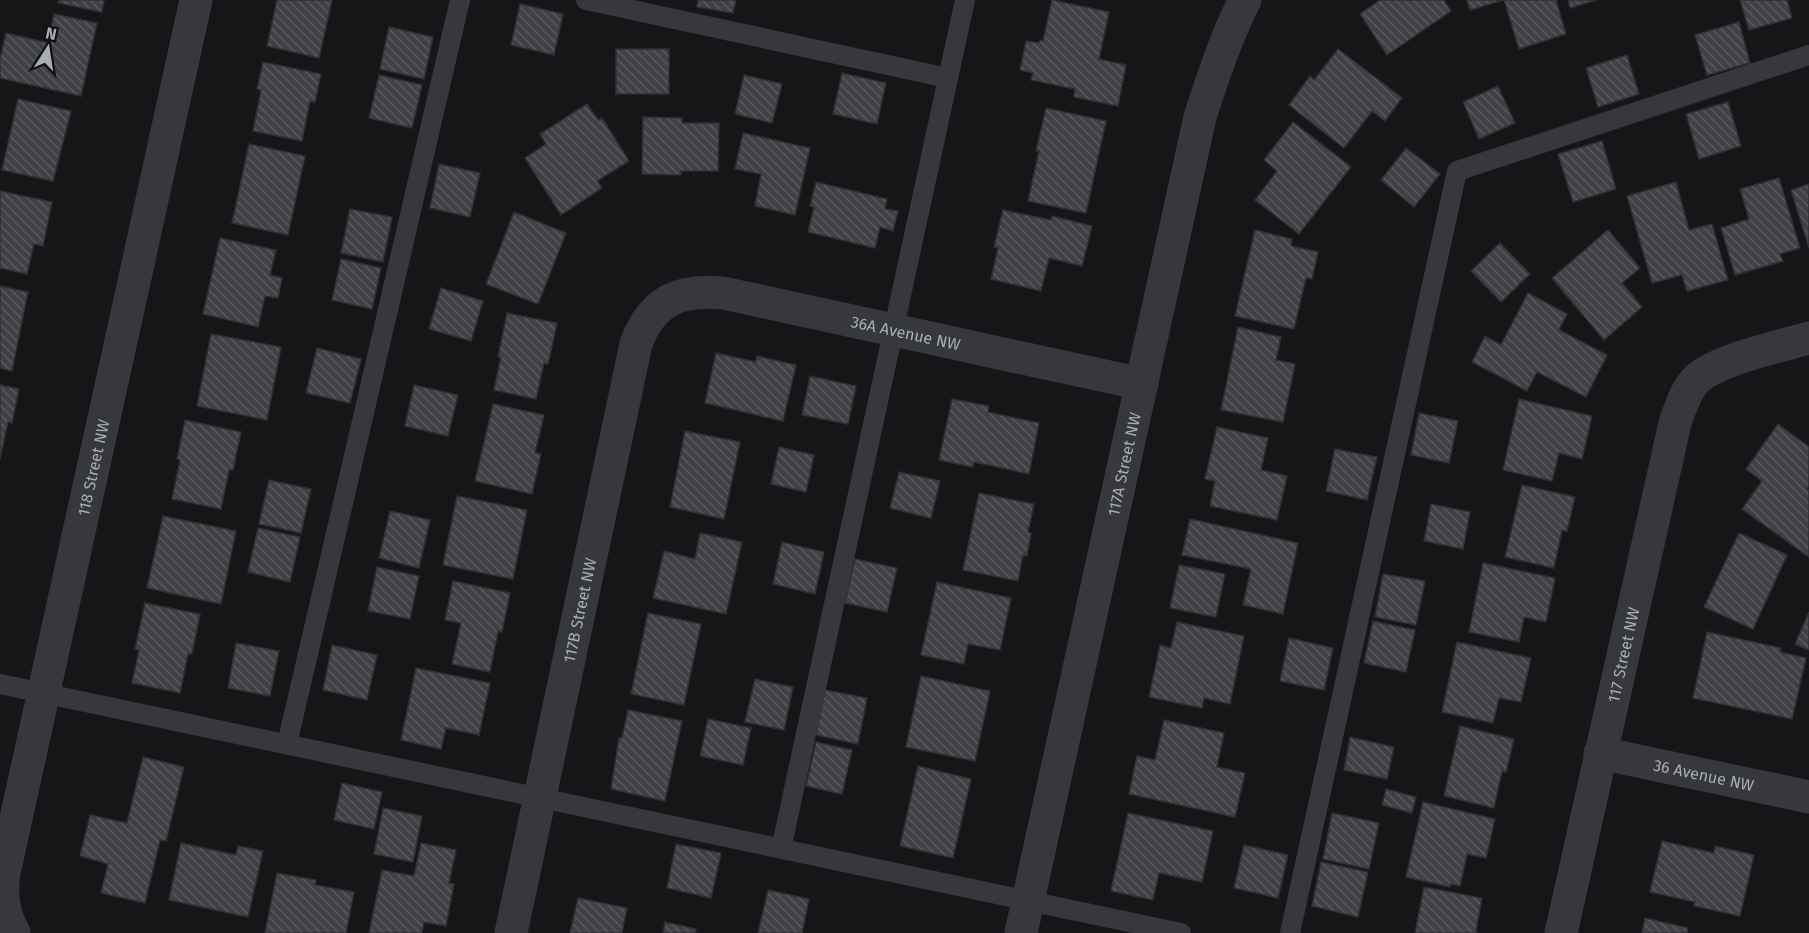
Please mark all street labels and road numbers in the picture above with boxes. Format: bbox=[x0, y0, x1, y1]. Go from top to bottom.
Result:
street label: 36A Avenue NW bbox=[849, 312, 962, 354]
street label: 117A Street NW bbox=[1104, 411, 1145, 518]
street label: 118 Street NW bbox=[74, 418, 114, 518]
street label: 117B Street NW bbox=[560, 556, 600, 664]
street label: 117 Street NW bbox=[1604, 606, 1643, 704]
street label: 36 Avenue NW bbox=[1652, 755, 1756, 795]

